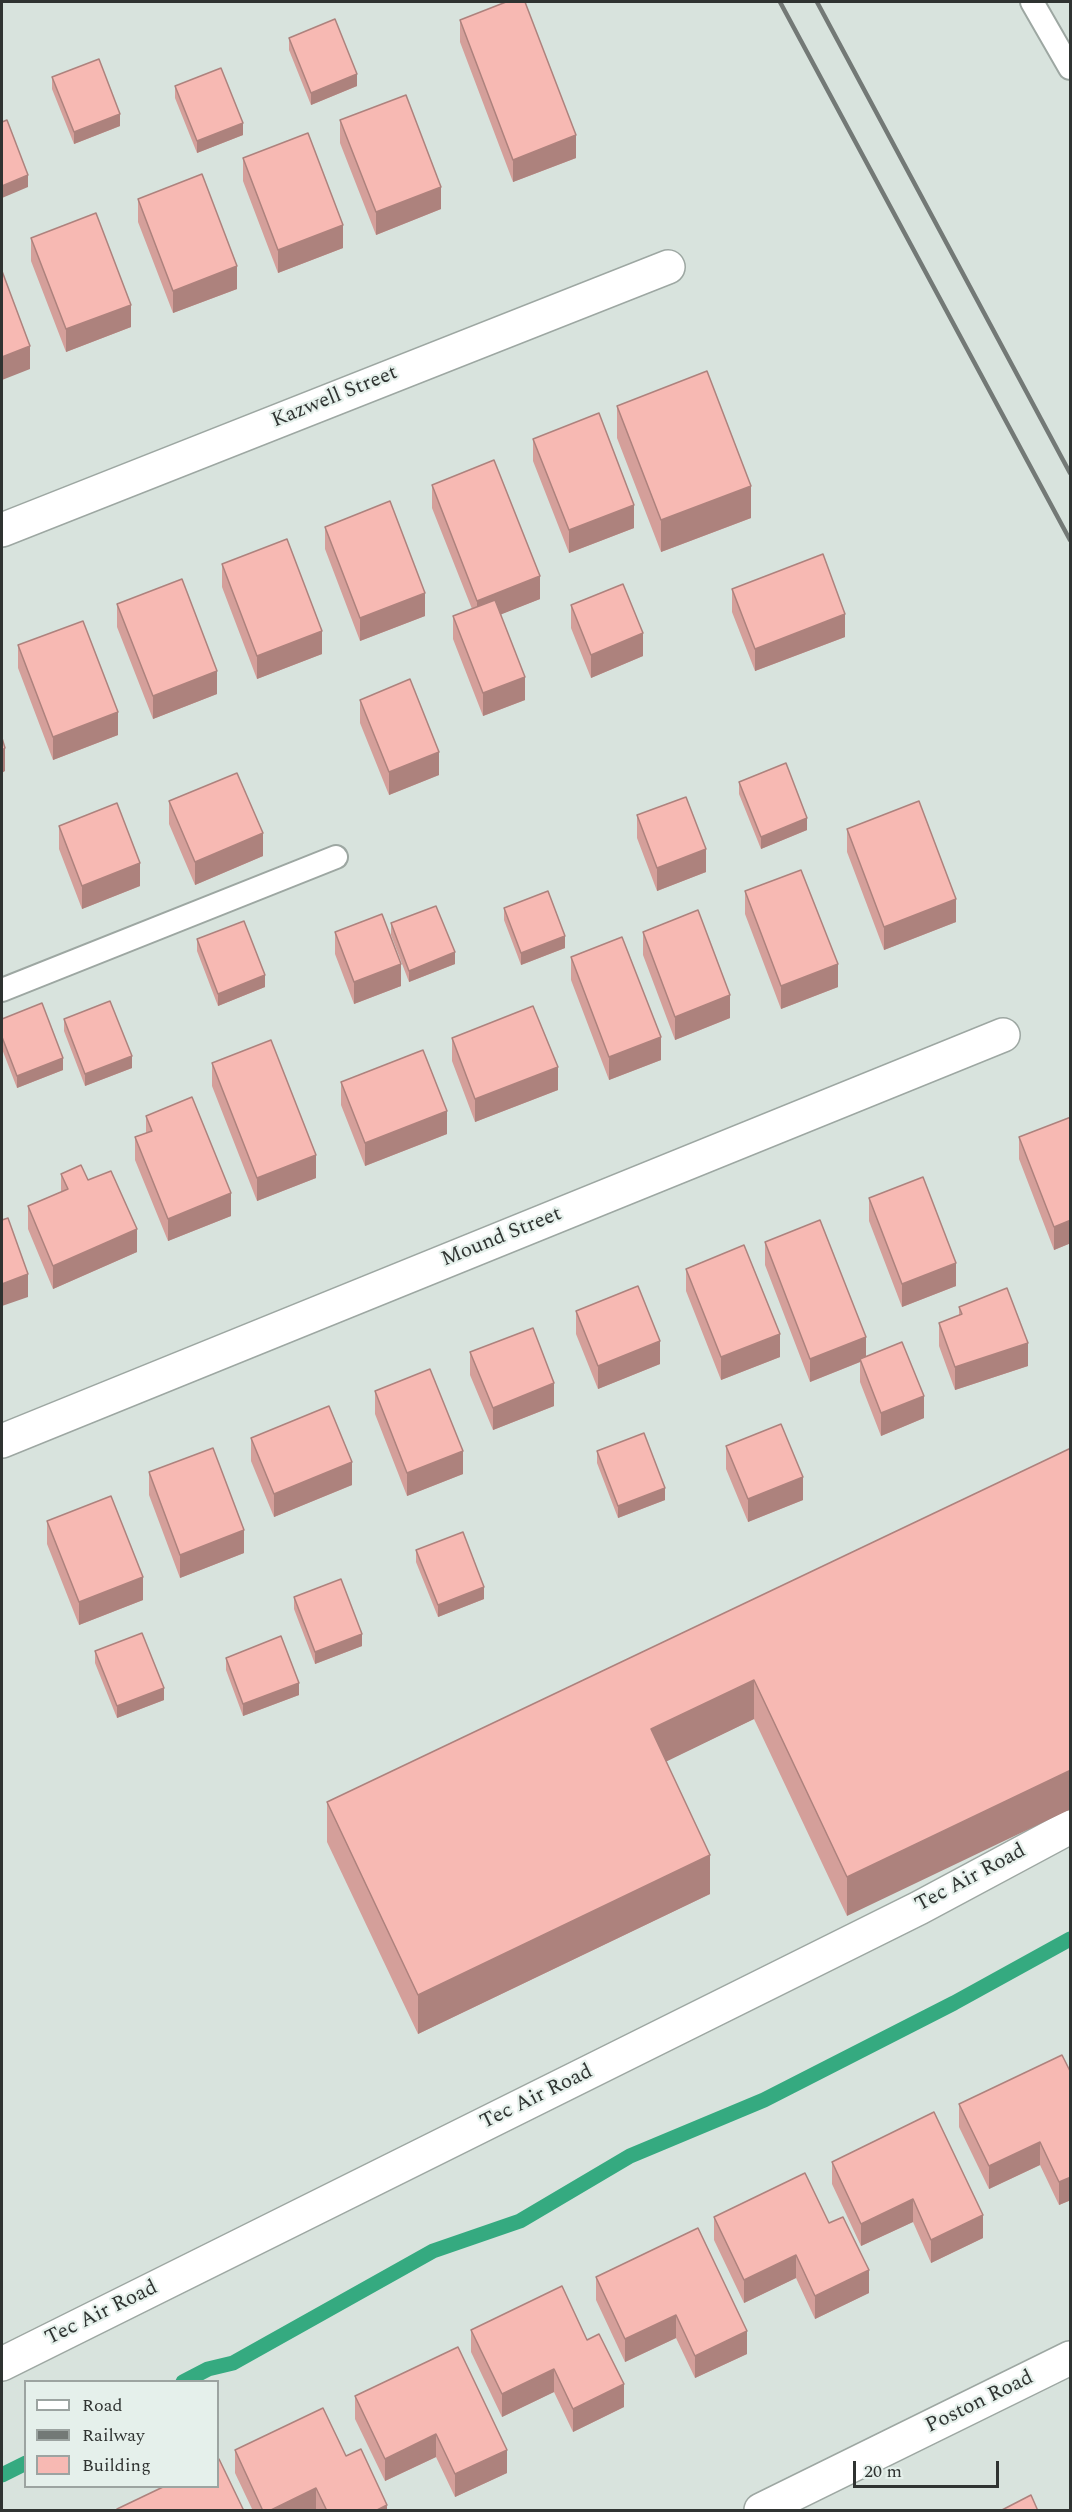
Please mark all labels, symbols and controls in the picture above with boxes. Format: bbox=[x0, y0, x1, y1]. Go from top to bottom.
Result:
street label: Kazwell Street bbox=[268, 361, 402, 435]
street label: Mound Street bbox=[438, 1202, 566, 1274]
street label: Tec Air Road bbox=[911, 1839, 1031, 1919]
street label: Tec Air Road bbox=[477, 2060, 597, 2136]
street label: Tec Air Road bbox=[42, 2276, 162, 2352]
street label: Poston Road bbox=[922, 2366, 1038, 2440]
legend bbox=[24, 2380, 219, 2488]
text: Road bbox=[82, 2392, 123, 2419]
text: Railway bbox=[82, 2422, 145, 2449]
scale bar bbox=[856, 2449, 1002, 2487]
text: Building bbox=[82, 2452, 151, 2479]
text: 20 m bbox=[864, 2458, 902, 2485]

